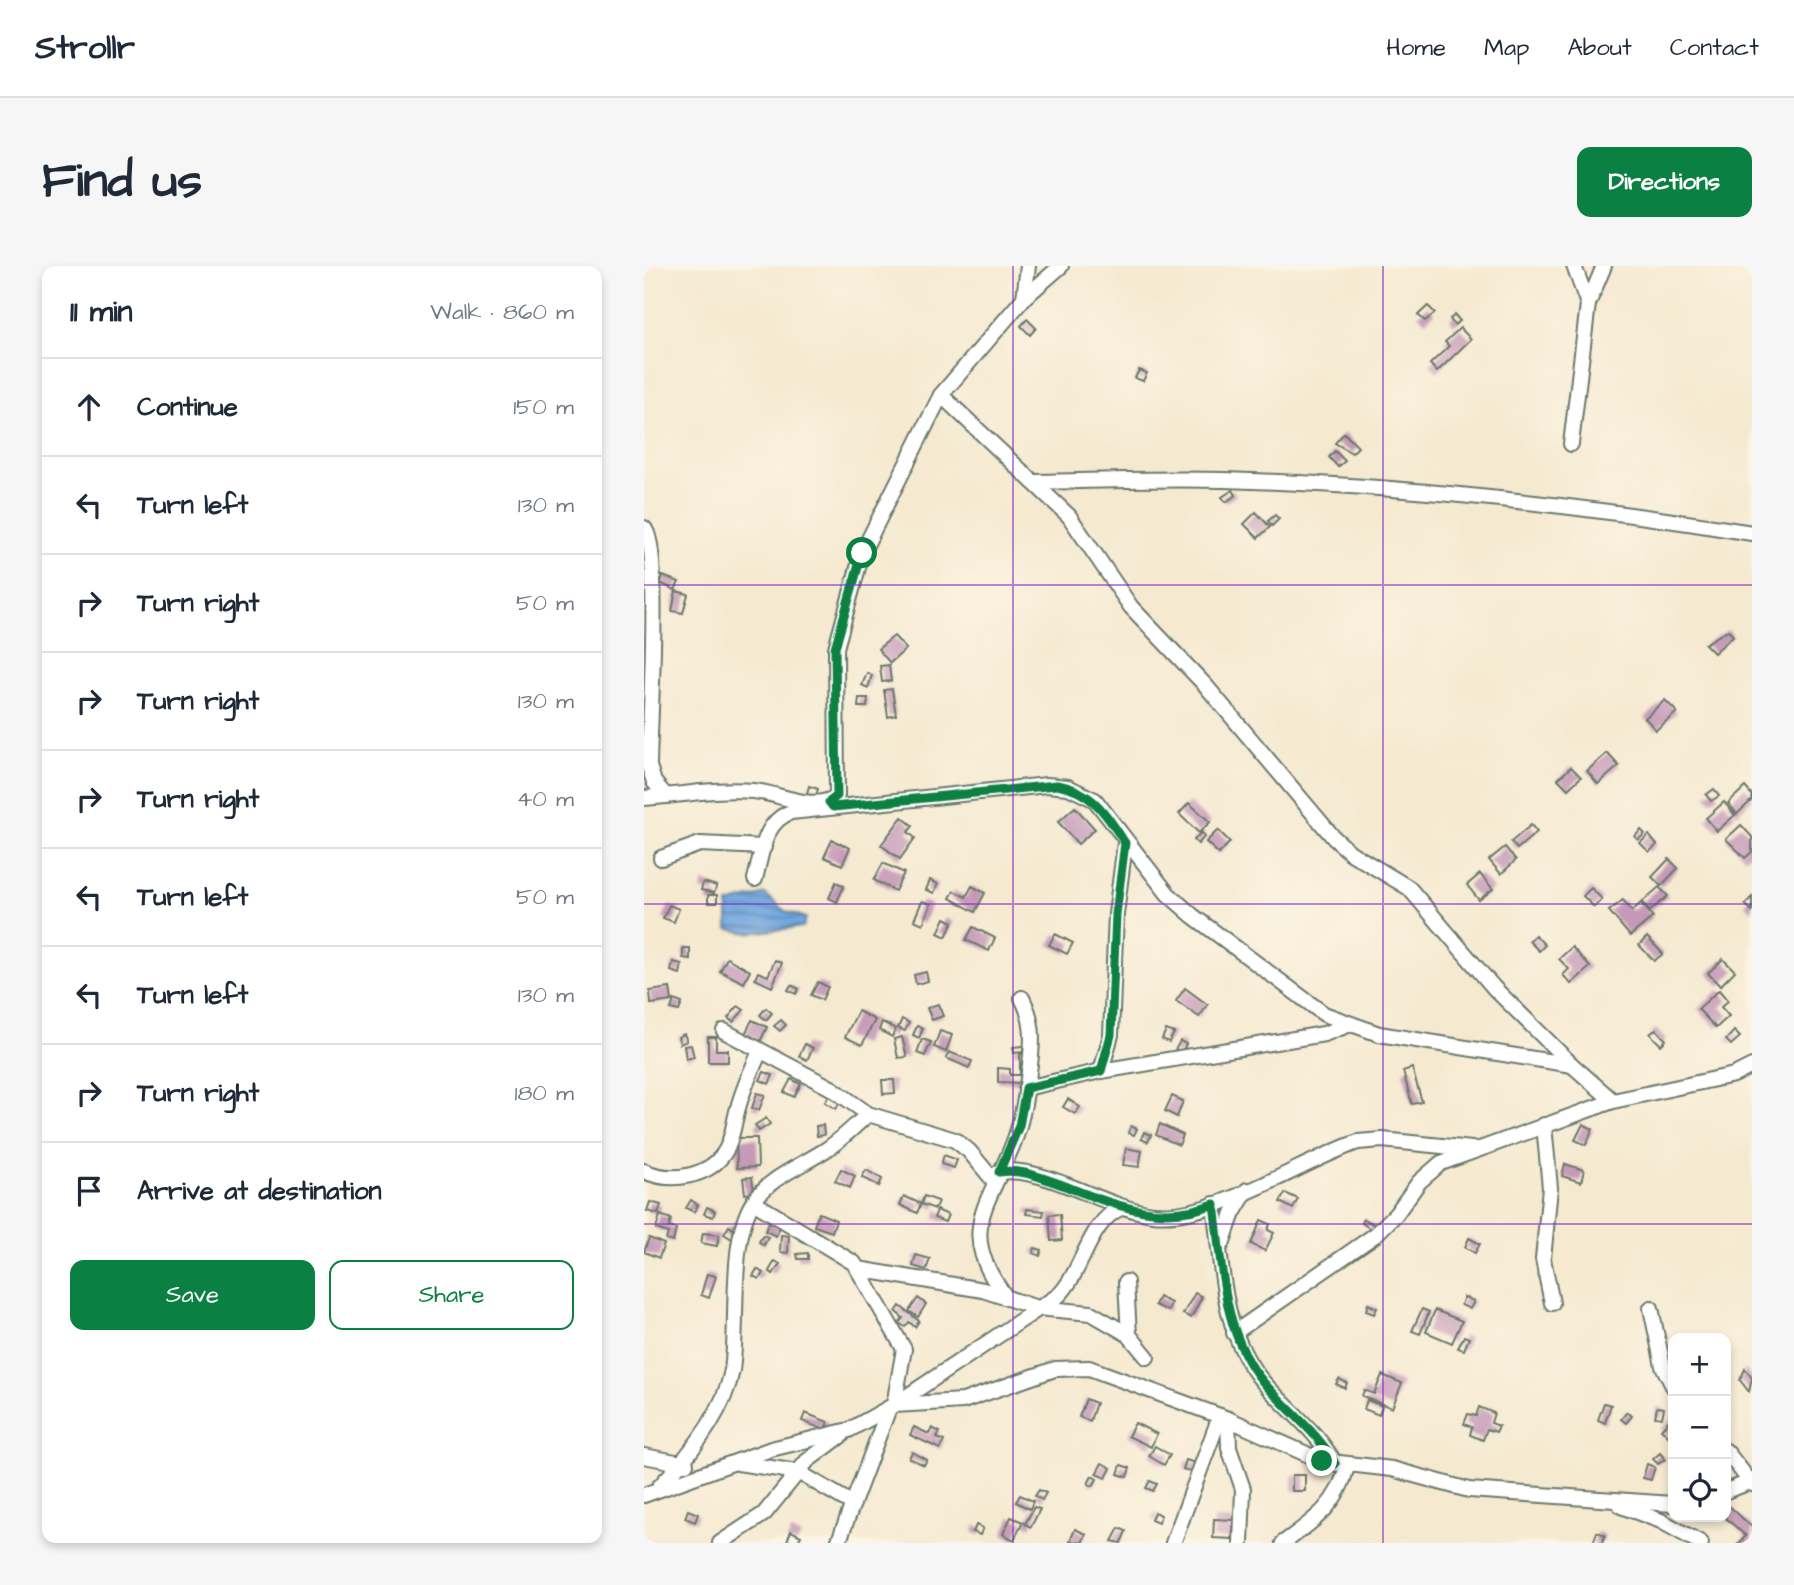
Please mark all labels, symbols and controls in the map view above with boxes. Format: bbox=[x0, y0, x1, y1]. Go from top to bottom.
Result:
text: Strollr bbox=[35, 25, 135, 71]
text: Home bbox=[1386, 31, 1446, 65]
text: Map bbox=[1484, 31, 1529, 65]
text: About bbox=[1567, 31, 1632, 65]
text: Contact bbox=[1670, 31, 1759, 65]
button: Directions bbox=[1577, 147, 1752, 217]
text: Find us bbox=[42, 148, 202, 216]
text: 11 min bbox=[70, 291, 133, 333]
text: Walk · 860 m bbox=[430, 296, 574, 328]
icon: ahead bbox=[70, 388, 108, 426]
text: Continue bbox=[137, 389, 238, 425]
text: 150 m bbox=[513, 391, 574, 423]
icon: left bbox=[70, 486, 108, 524]
text: Turn left bbox=[137, 487, 248, 523]
text: 130 m bbox=[518, 489, 574, 521]
route start bbox=[846, 537, 877, 568]
icon: right bbox=[70, 584, 108, 622]
text: Turn right bbox=[137, 585, 259, 621]
text: 50 m bbox=[516, 587, 574, 619]
icon: right bbox=[70, 682, 108, 720]
text: Turn right bbox=[137, 683, 259, 719]
text: 130 m bbox=[518, 685, 574, 717]
icon: right bbox=[70, 780, 108, 818]
text: Turn right bbox=[137, 781, 259, 817]
text: 40 m bbox=[517, 783, 574, 815]
icon: left bbox=[70, 878, 108, 916]
text: Turn left bbox=[137, 879, 248, 915]
text: 50 m bbox=[516, 881, 574, 913]
icon: left bbox=[70, 976, 108, 1014]
text: Turn left bbox=[137, 977, 248, 1013]
text: 130 m bbox=[518, 979, 574, 1011]
icon: right bbox=[70, 1074, 108, 1112]
text: Turn right bbox=[137, 1075, 259, 1111]
text: 180 m bbox=[515, 1077, 574, 1109]
icon: arrive bbox=[70, 1172, 108, 1210]
text: Arrive at destination bbox=[137, 1173, 382, 1209]
button: Save bbox=[70, 1260, 315, 1330]
button: Share bbox=[329, 1260, 574, 1330]
map controls bbox=[1668, 1333, 1731, 1522]
button: + bbox=[1668, 1333, 1731, 1396]
button: − bbox=[1668, 1396, 1731, 1459]
route end bbox=[1306, 1445, 1337, 1476]
button: locate bbox=[1668, 1459, 1731, 1522]

